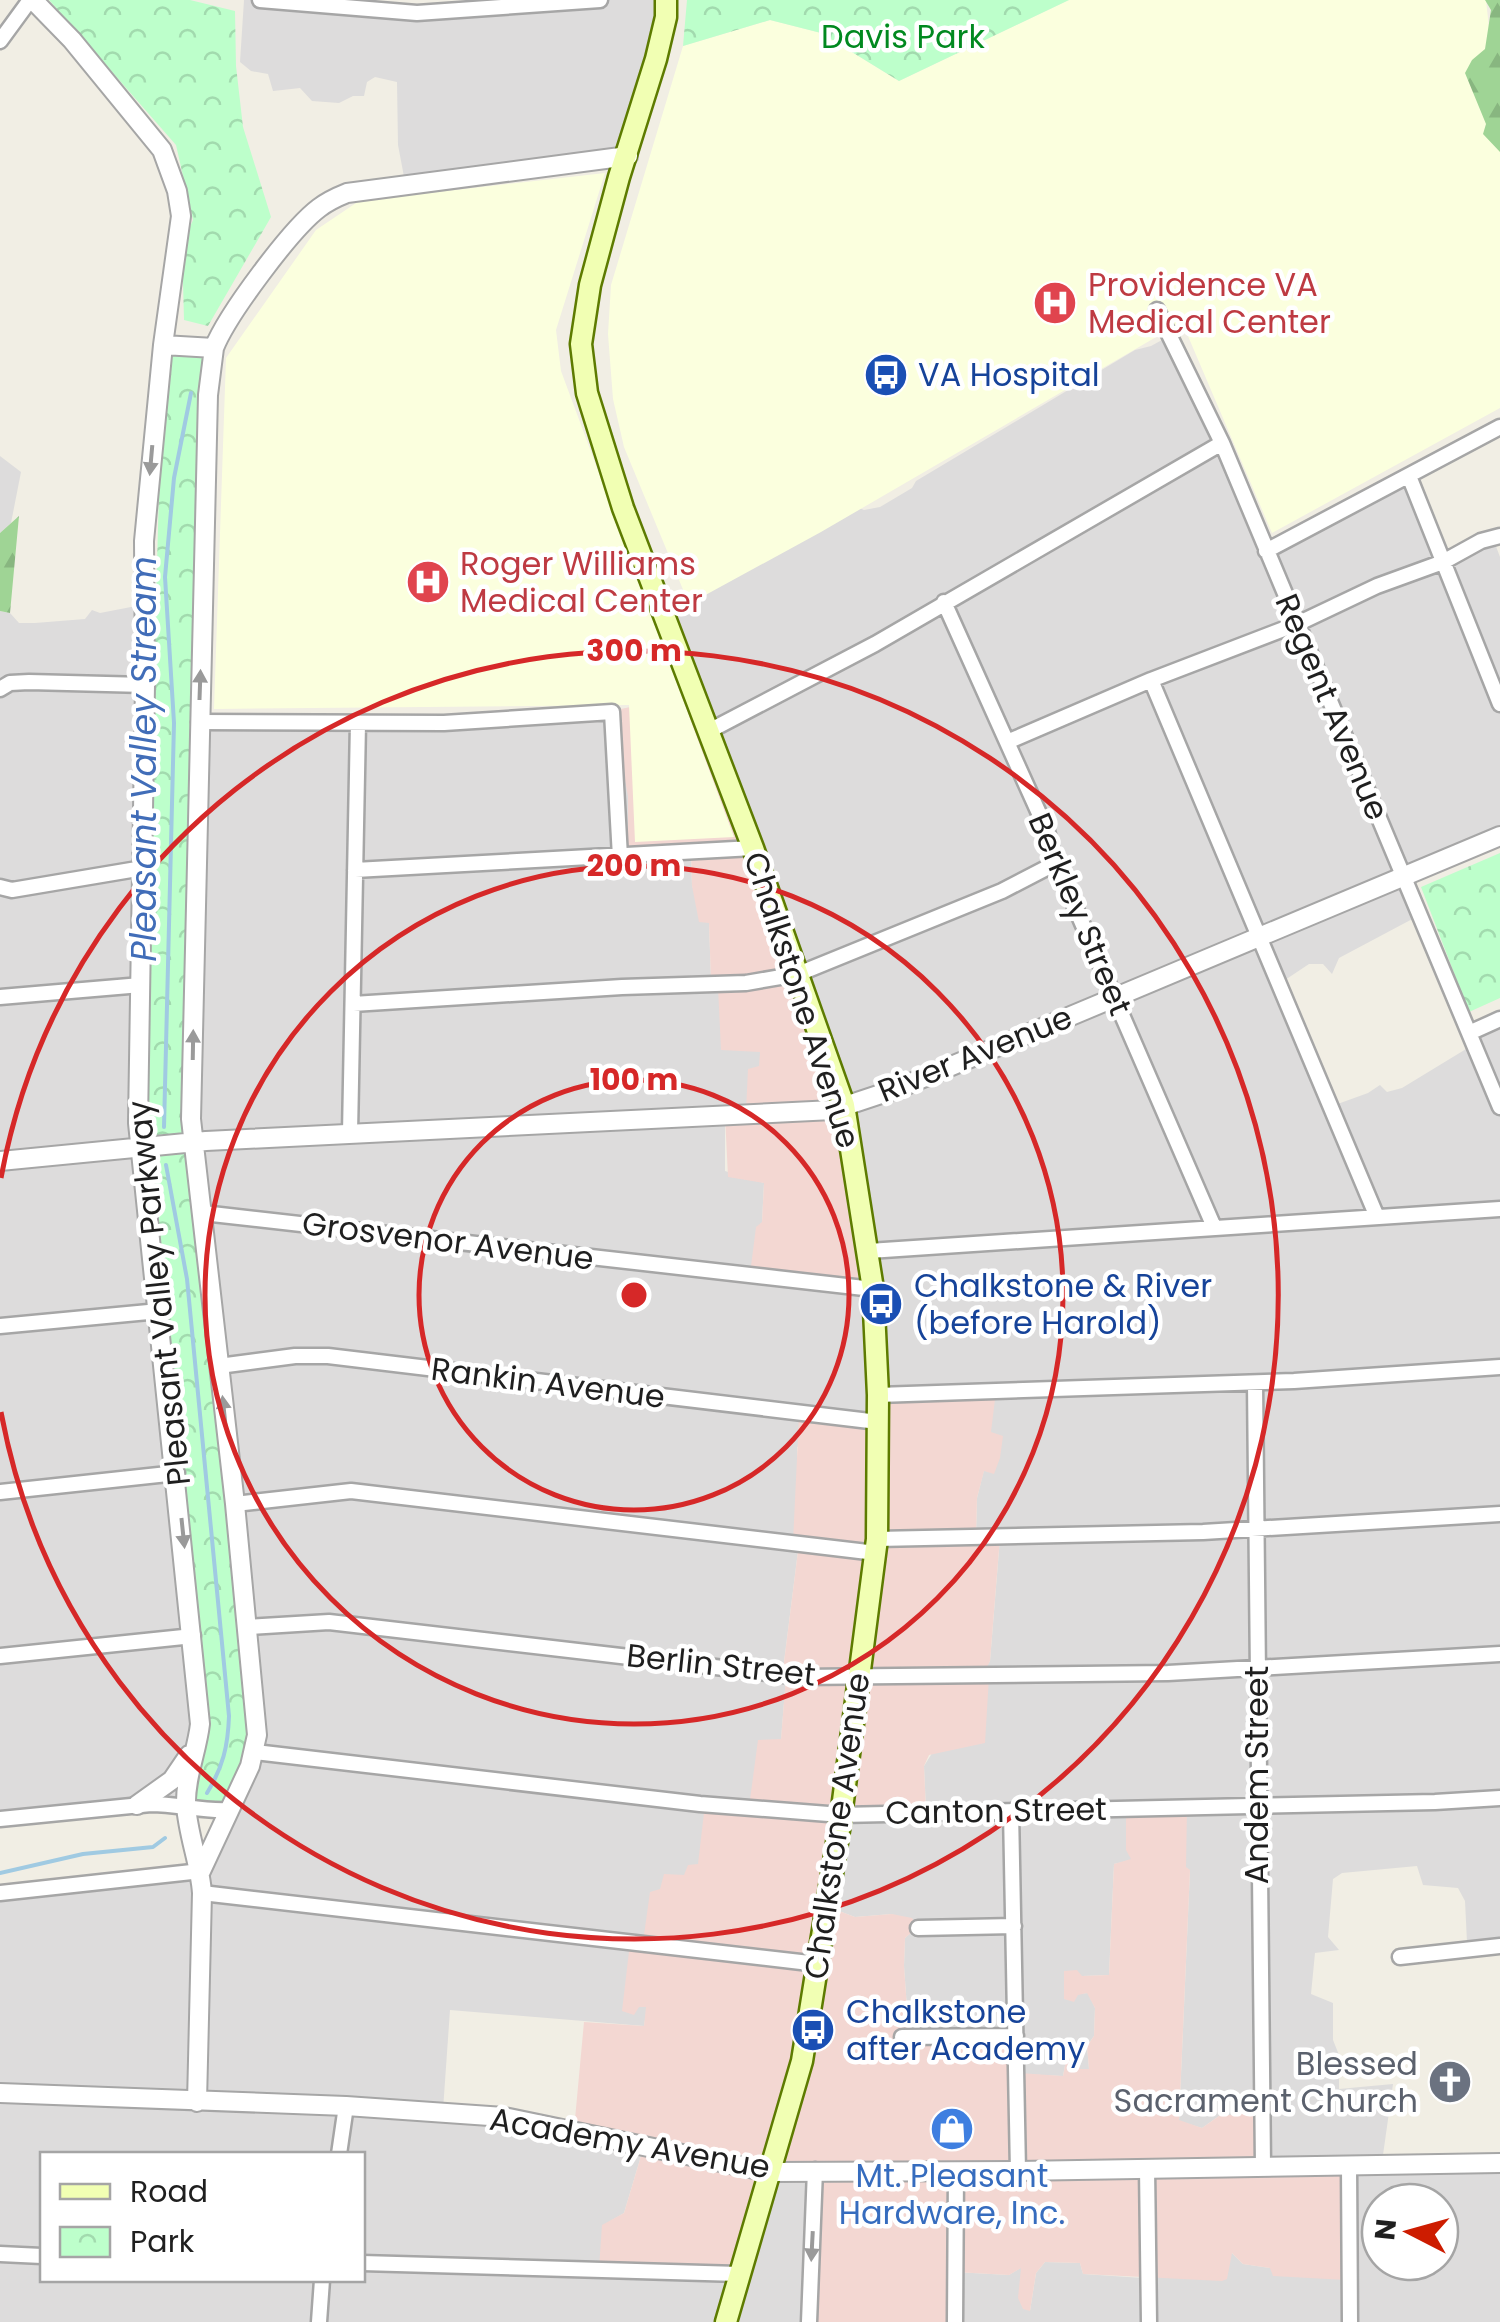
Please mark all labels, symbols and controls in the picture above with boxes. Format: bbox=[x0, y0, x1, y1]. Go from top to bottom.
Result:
park label: Davis Park bbox=[821, 14, 985, 59]
place label: Providence VA Medical Center bbox=[1088, 262, 1331, 344]
hospital icon: Providence VA Medical Center bbox=[1032, 280, 1078, 326]
bus stop icon: VA Hospital bbox=[863, 352, 909, 398]
place label: VA Hospital bbox=[918, 352, 1100, 397]
one-way arrow bbox=[142, 445, 158, 477]
place label: Roger Williams Medical Center bbox=[460, 541, 703, 623]
water label: Pleasant Valley Stream bbox=[119, 556, 168, 962]
hospital icon: Roger Williams Medical Center bbox=[405, 559, 451, 605]
street label: Regent Avenue bbox=[1265, 587, 1400, 827]
text: 300 m bbox=[586, 629, 682, 672]
one-way arrow bbox=[192, 668, 208, 700]
street label: Berkley Street bbox=[1018, 806, 1143, 1022]
text: 200 m bbox=[587, 844, 681, 887]
street label: Chalkstone Avenue bbox=[733, 846, 872, 1154]
street label: River Avenue bbox=[871, 994, 1079, 1113]
one-way arrow bbox=[185, 1028, 201, 1060]
text: 100 m bbox=[590, 1058, 678, 1101]
street label: Pleasant Valley Parkway bbox=[116, 1098, 201, 1488]
street label: Grosvenor Avenue bbox=[300, 1200, 596, 1281]
place label: Chalkstone & River (before Harold) bbox=[914, 1263, 1212, 1345]
centre of rings bbox=[616, 1277, 652, 1313]
bus stop icon: Chalkstone & River (before Harold) bbox=[858, 1281, 904, 1327]
street label: Rankin Avenue bbox=[429, 1346, 667, 1419]
one-way arrow bbox=[216, 1395, 232, 1427]
one-way arrow bbox=[175, 1518, 191, 1549]
street label: Berlin Street bbox=[624, 1632, 818, 1697]
street label: Andem Street bbox=[1234, 1666, 1279, 1884]
street label: Chalkstone Avenue bbox=[793, 1670, 880, 1982]
street label: Canton Street bbox=[885, 1786, 1107, 1835]
place label: Chalkstone after Academy bbox=[846, 1989, 1085, 2071]
bus stop icon: Chalkstone after Academy bbox=[790, 2007, 836, 2053]
place label: Blessed Sacrament Church bbox=[1114, 2041, 1418, 2123]
church icon: Blessed Sacrament Church bbox=[1427, 2059, 1473, 2105]
street label: Academy Avenue bbox=[486, 2096, 774, 2189]
shop icon: Mt. Pleasant Hardware, Inc. bbox=[929, 2106, 975, 2152]
legend bbox=[40, 2152, 365, 2282]
place label: Mt. Pleasant Hardware, Inc. bbox=[839, 2153, 1065, 2235]
text: Road bbox=[130, 2170, 208, 2213]
north arrow bbox=[1360, 2182, 1460, 2282]
text: N bbox=[1365, 2217, 1406, 2242]
text: Park bbox=[130, 2220, 195, 2263]
one-way arrow bbox=[804, 2231, 820, 2263]

